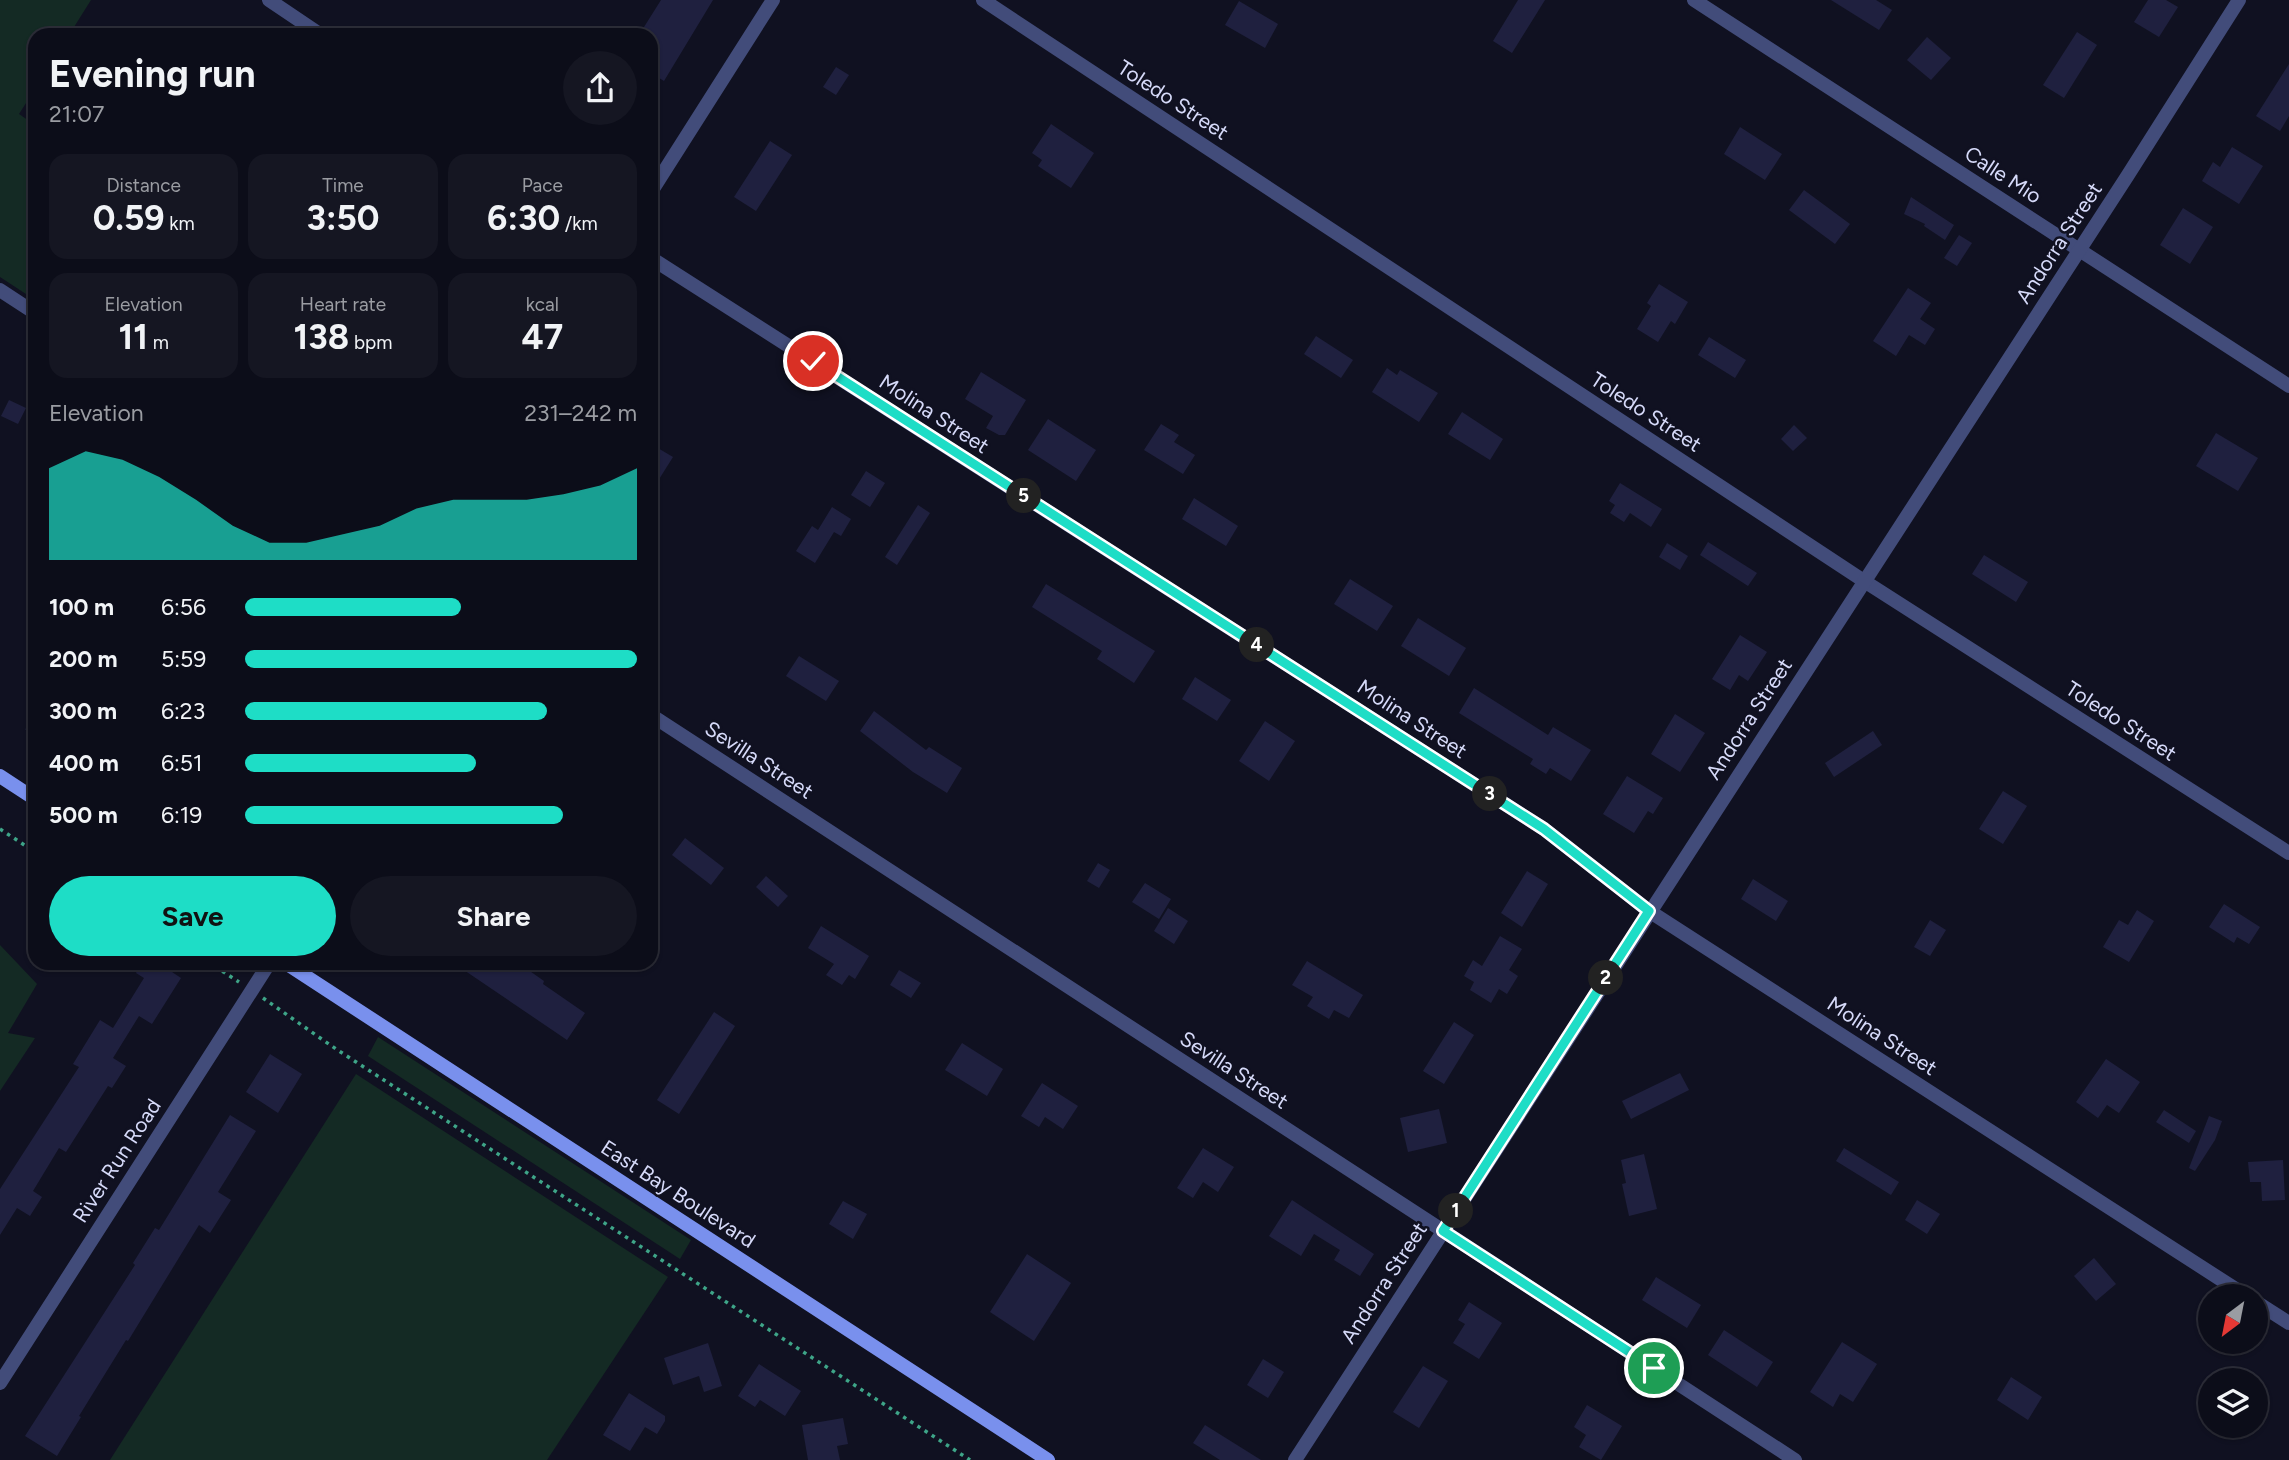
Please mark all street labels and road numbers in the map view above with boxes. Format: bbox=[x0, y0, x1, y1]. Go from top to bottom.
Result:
street label: Toledo Street bbox=[1113, 54, 1233, 145]
street label: Calle Mio bbox=[1960, 141, 2046, 209]
street label: Andorra Street bbox=[2010, 177, 2107, 308]
street label: Toledo Street bbox=[1586, 366, 1706, 457]
street label: Molina Street bbox=[875, 369, 994, 458]
street label: Andorra Street bbox=[1700, 653, 1797, 784]
street label: Molina Street bbox=[1353, 674, 1472, 763]
street label: Toledo Street bbox=[2061, 675, 2181, 766]
street label: Sevilla Street bbox=[701, 715, 818, 804]
street label: Molina Street bbox=[1823, 991, 1942, 1080]
street label: Sevilla Street bbox=[1176, 1025, 1293, 1114]
street label: River Run Road bbox=[67, 1094, 166, 1227]
street label: East Bay Boulevard bbox=[596, 1134, 760, 1253]
street label: Andorra Street bbox=[1335, 1217, 1432, 1348]

